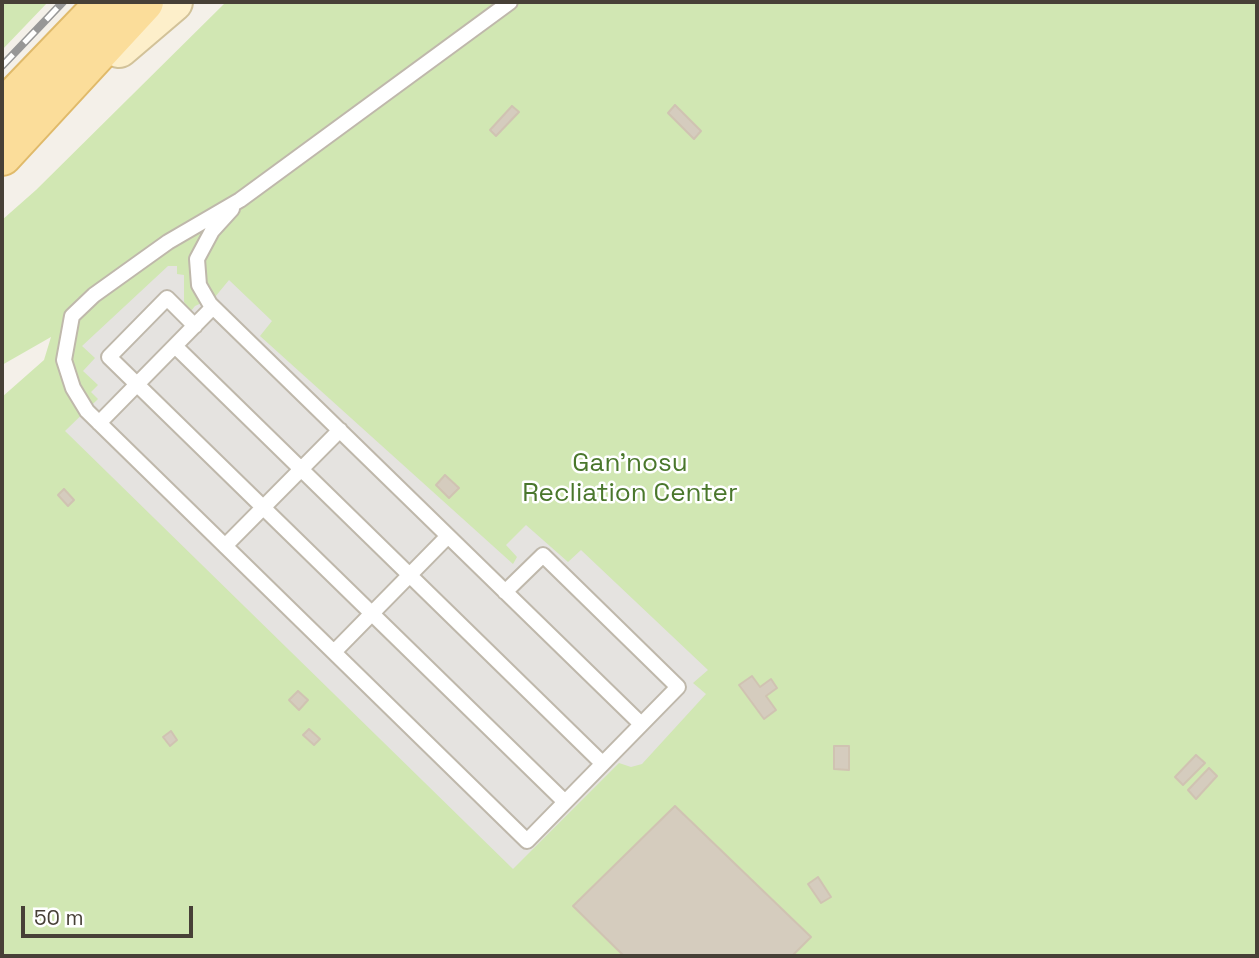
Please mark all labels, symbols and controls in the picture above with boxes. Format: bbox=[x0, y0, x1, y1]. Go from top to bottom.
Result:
park label: Gan'nosu Recliation Center bbox=[522, 448, 738, 510]
scale bar bbox=[24, 892, 196, 936]
text: 50 m bbox=[34, 904, 84, 931]

